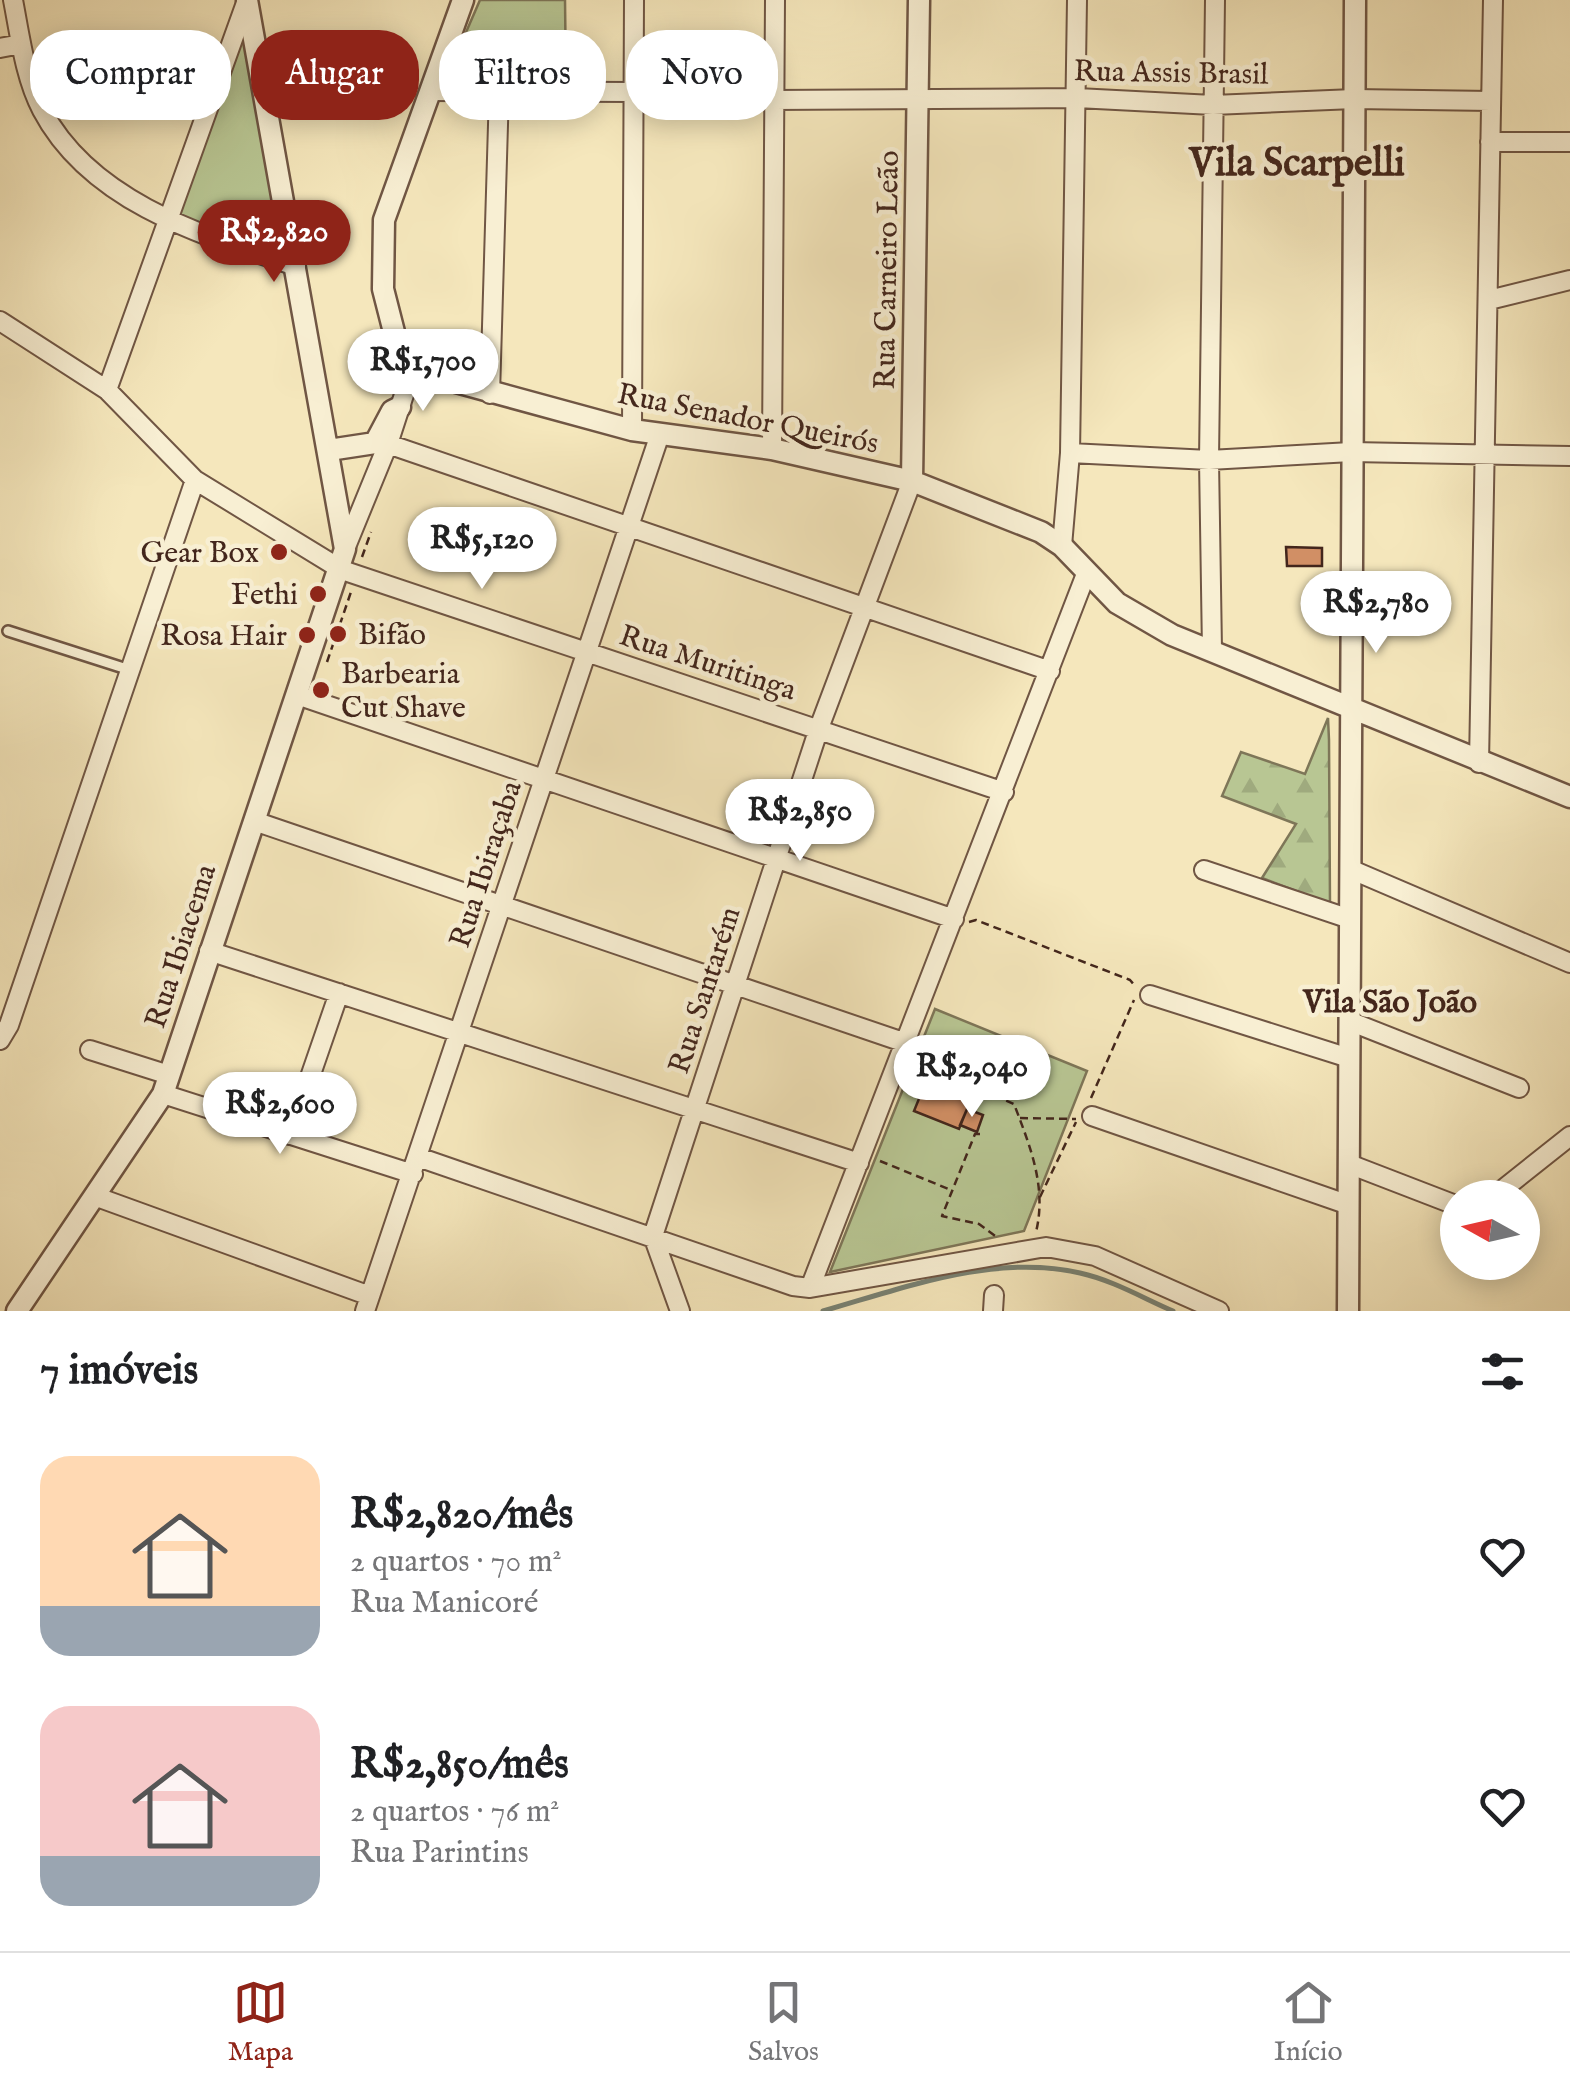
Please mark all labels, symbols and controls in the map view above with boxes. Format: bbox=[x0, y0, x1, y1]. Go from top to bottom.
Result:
chip: Comprar bbox=[30, 30, 231, 120]
chip: Alugar bbox=[251, 30, 419, 120]
chip: Filtros bbox=[439, 30, 606, 120]
chip: Novo bbox=[626, 30, 778, 120]
street label: Rua Assis Brasil bbox=[1073, 53, 1269, 95]
district label: Vila Scarpelli bbox=[1188, 139, 1405, 190]
street label: Rua Carneiro Leão bbox=[867, 150, 909, 390]
pin: R$2,820 bbox=[182, 200, 366, 285]
text: R$2,820 bbox=[220, 212, 328, 253]
pin: R$1,700 bbox=[331, 329, 515, 414]
text: R$1,700 bbox=[369, 341, 477, 382]
street label: Rua Senador Queirós bbox=[614, 376, 881, 464]
pin: R$5,120 bbox=[390, 507, 574, 592]
text: R$5,120 bbox=[430, 519, 534, 560]
place label: Gear Box bbox=[141, 535, 259, 573]
marker: Gear Box bbox=[268, 541, 290, 563]
pin: R$2,780 bbox=[1284, 571, 1468, 656]
place label: Fethi bbox=[231, 577, 298, 615]
marker: Fethi bbox=[307, 583, 329, 605]
text: R$2,780 bbox=[1323, 583, 1429, 624]
place label: Bifão bbox=[358, 617, 426, 655]
street label: Rua Muritinga bbox=[614, 617, 801, 710]
place label: Rosa Hair bbox=[160, 618, 287, 656]
marker: Bifão bbox=[327, 623, 349, 645]
marker: Rosa Hair bbox=[296, 624, 318, 646]
place label: Barbearia Cut Shave bbox=[341, 656, 466, 728]
marker: Barbearia Cut Shave bbox=[310, 679, 332, 701]
street label: Rua Ibiraçaba bbox=[442, 776, 532, 953]
pin: R$2,850 bbox=[708, 779, 892, 864]
text: R$2,850 bbox=[747, 791, 853, 832]
street label: Rua Ibiacema bbox=[138, 860, 226, 1033]
street label: Rua Santarém bbox=[661, 902, 751, 1079]
district label: Vila São João bbox=[1302, 983, 1477, 1024]
pin: R$2,040 bbox=[880, 1035, 1064, 1120]
text: R$2,040 bbox=[916, 1047, 1028, 1088]
pin: R$2,600 bbox=[188, 1072, 372, 1157]
text: R$2,600 bbox=[225, 1084, 335, 1125]
north arrow bbox=[1440, 1180, 1540, 1280]
map controls bbox=[1440, 1180, 1540, 1280]
icon: filters bbox=[1475, 1344, 1530, 1399]
text: 7 imóveis bbox=[40, 1345, 198, 1398]
text: R$2,820/mês bbox=[350, 1489, 573, 1542]
icon: home bbox=[120, 1496, 240, 1616]
icon: heart bbox=[1475, 1529, 1530, 1584]
text: 2 quartos · 70 m² bbox=[350, 1542, 562, 1583]
text: Rua Manicoré bbox=[350, 1583, 538, 1624]
text: R$2,850/mês bbox=[350, 1739, 569, 1792]
icon: home bbox=[120, 1746, 240, 1866]
icon: heart bbox=[1475, 1779, 1530, 1834]
text: 2 quartos · 76 m² bbox=[350, 1792, 560, 1833]
text: Rua Parintins bbox=[350, 1833, 529, 1874]
tab: Mapa bbox=[227, 1975, 293, 2070]
tab: Salvos bbox=[748, 1975, 819, 2070]
tab: Início bbox=[1274, 1975, 1343, 2070]

